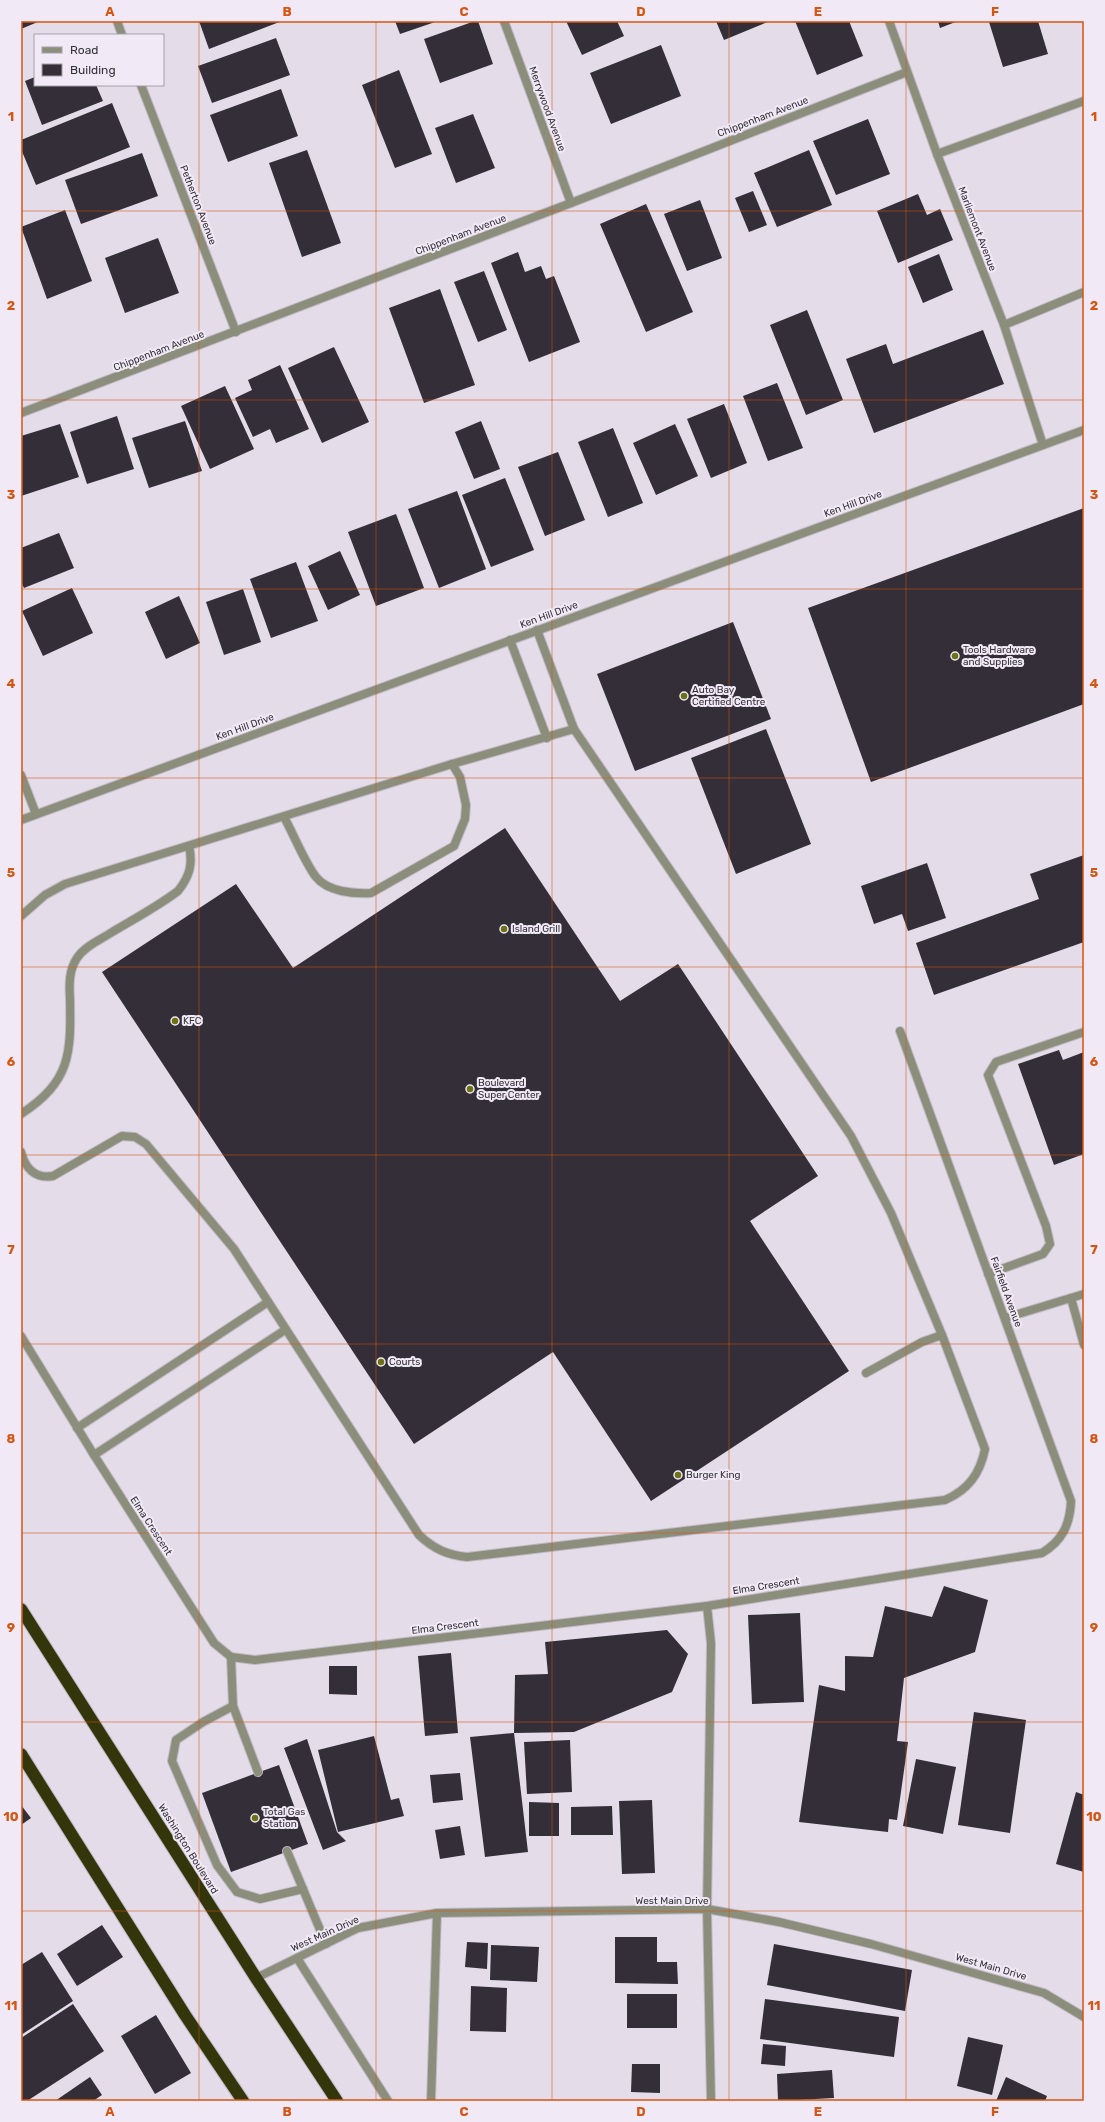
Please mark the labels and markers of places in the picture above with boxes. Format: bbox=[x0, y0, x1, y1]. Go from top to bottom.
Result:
place label: Tools Hardware and Supplies bbox=[963, 644, 1035, 668]
marker: Tools Hardware and Supplies bbox=[950, 651, 960, 661]
place label: Auto Bay Certified Centre bbox=[692, 684, 766, 708]
marker: Auto Bay Certified Centre bbox=[679, 691, 689, 701]
place label: Island Grill bbox=[512, 923, 560, 935]
marker: Island Grill bbox=[499, 924, 509, 934]
place label: KFC bbox=[183, 1015, 202, 1027]
marker: KFC bbox=[170, 1016, 180, 1026]
place label: Boulevard Super Center bbox=[478, 1077, 540, 1101]
marker: Boulevard Super Center bbox=[465, 1084, 475, 1094]
place label: Courts bbox=[389, 1356, 420, 1368]
marker: Courts bbox=[376, 1357, 386, 1367]
place label: Burger King bbox=[686, 1469, 740, 1481]
marker: Burger King bbox=[673, 1470, 683, 1480]
place label: Total Gas Station bbox=[263, 1806, 305, 1830]
marker: Total Gas Station bbox=[250, 1813, 260, 1823]

